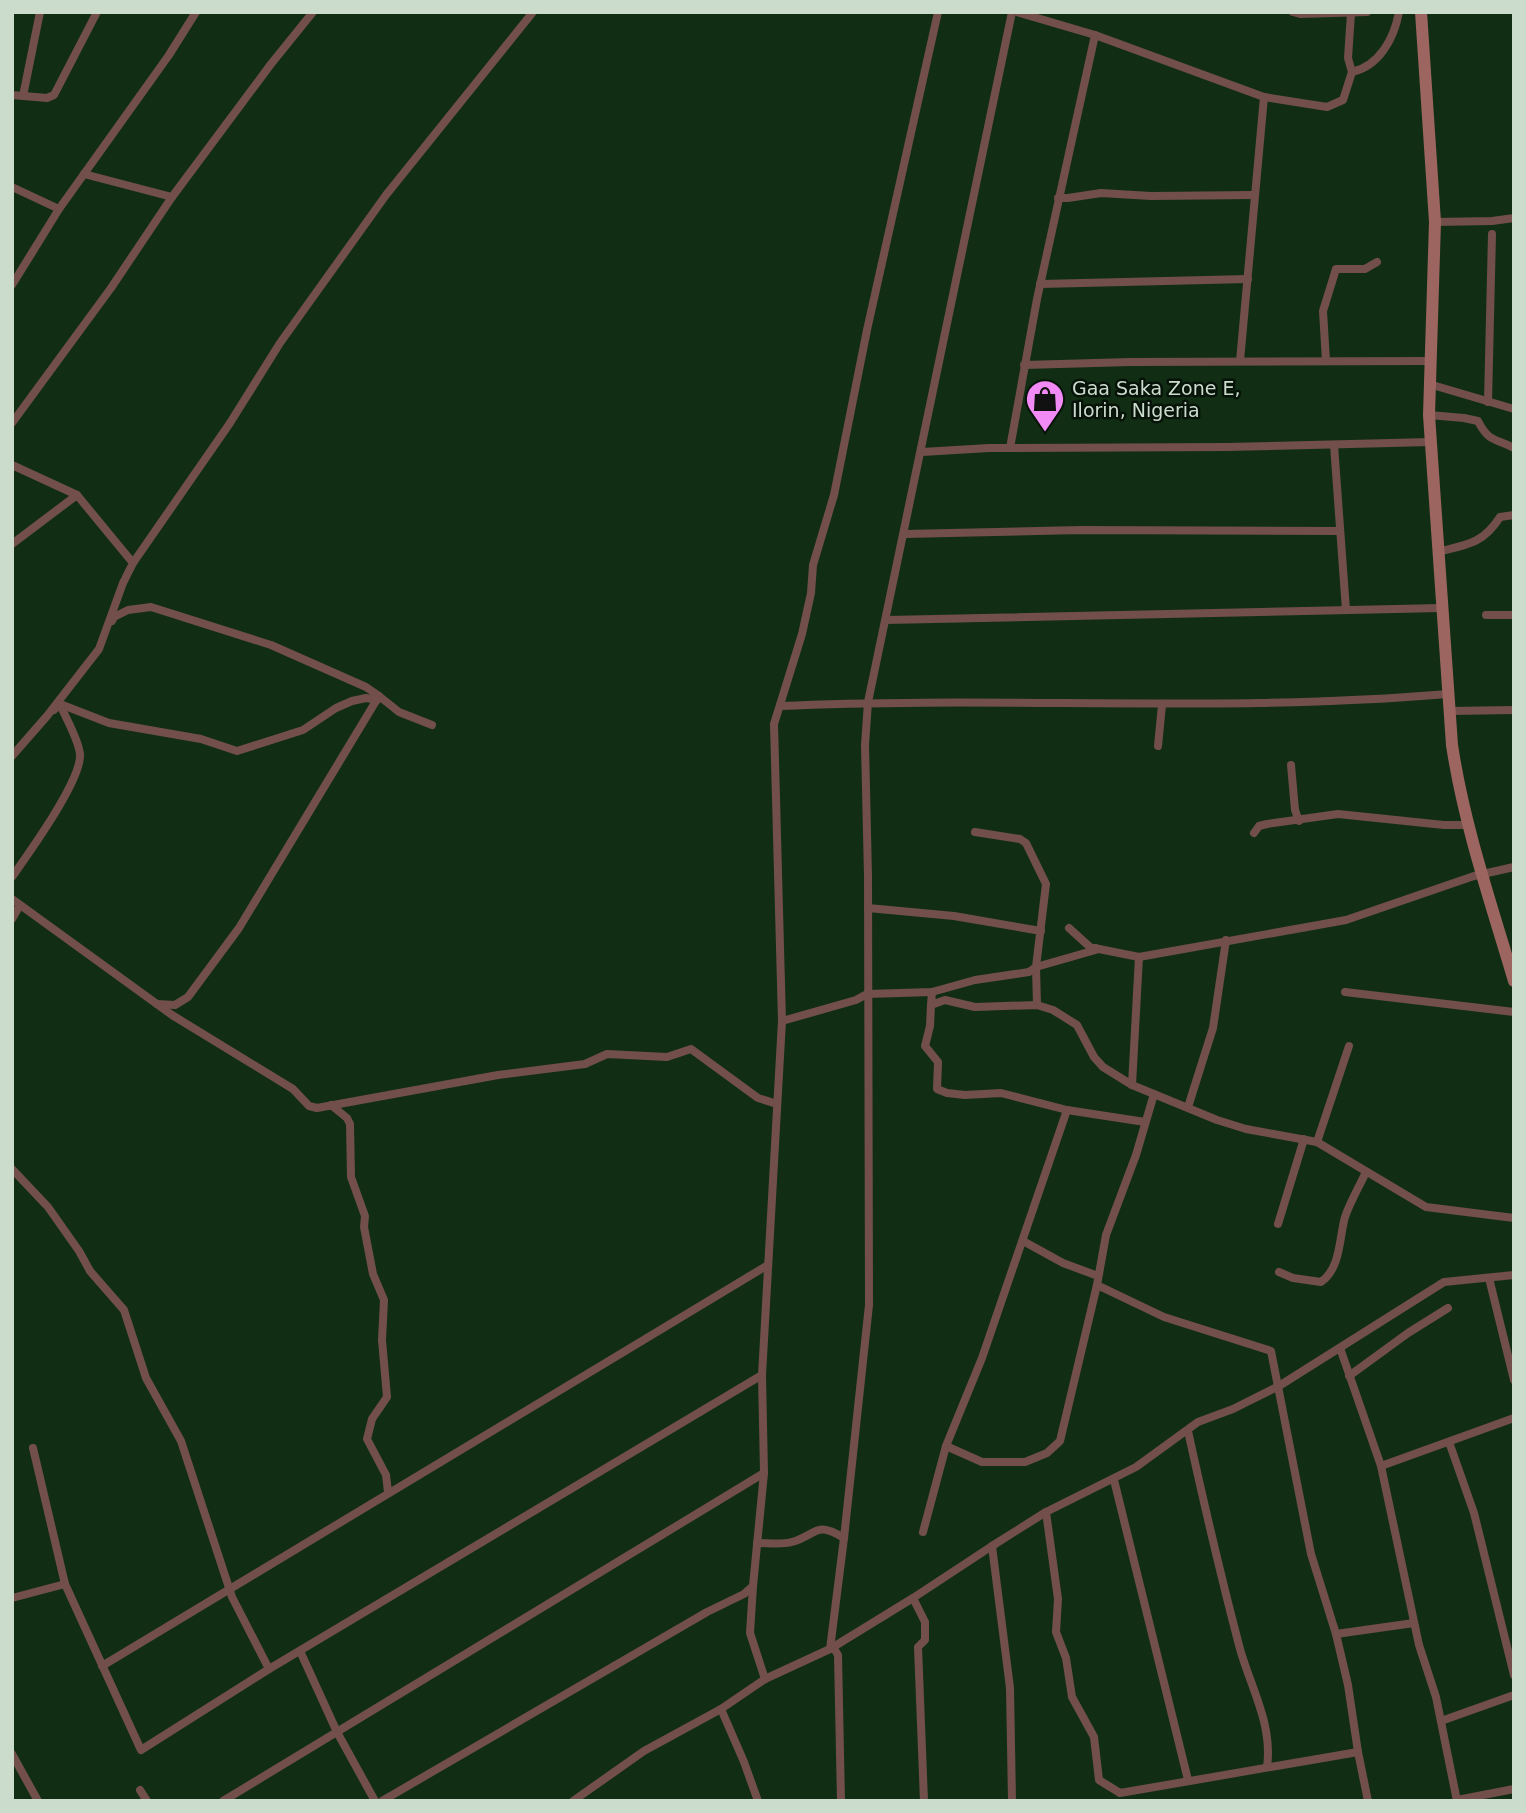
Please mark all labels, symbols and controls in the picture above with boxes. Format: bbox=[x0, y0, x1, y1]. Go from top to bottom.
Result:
place label: Gaa Saka Zone E, Ilorin, Nigeria bbox=[1072, 377, 1241, 421]
shop icon: Gaa Saka Zone E, Ilorin, Nigeria bbox=[1024, 378, 1066, 433]

